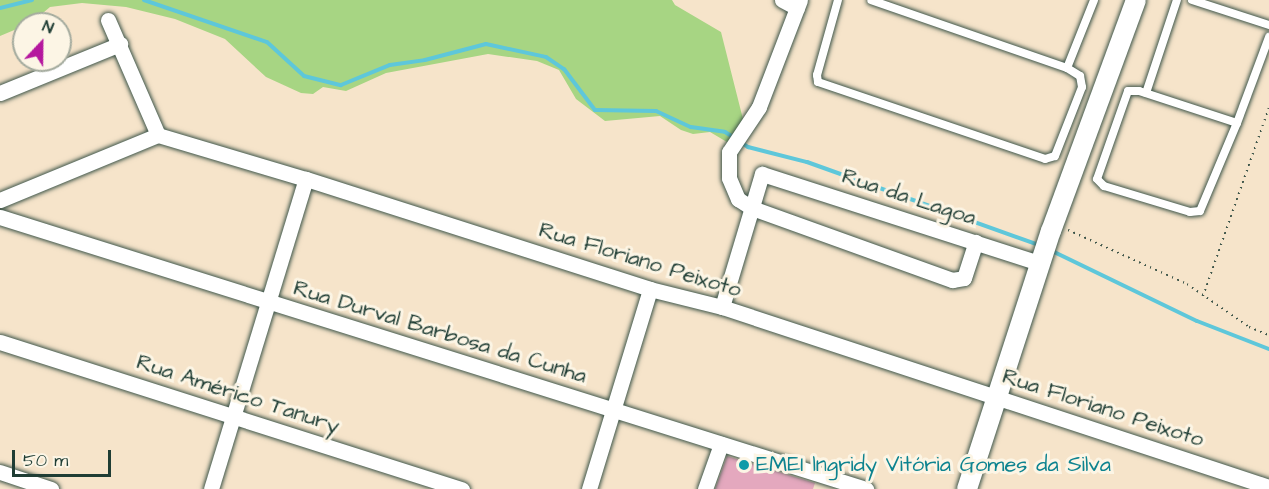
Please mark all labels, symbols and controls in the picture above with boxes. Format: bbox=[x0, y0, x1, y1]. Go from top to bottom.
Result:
north arrow bbox=[12, 12, 72, 72]
text: N bbox=[39, 15, 57, 39]
street label: Rua da Lagoa bbox=[839, 163, 979, 231]
street label: Rua Floriano Peixoto bbox=[536, 217, 744, 303]
street label: Rua Durval Barbosa da Cunha bbox=[290, 275, 590, 389]
street label: Rua Américo Tanury bbox=[133, 349, 343, 439]
street label: Rua Floriano Peixoto bbox=[999, 363, 1207, 453]
scale bar bbox=[15, 438, 114, 476]
text: 50 m bbox=[23, 448, 68, 473]
place label: EMEI lngridy Vitória Gomes da Silva bbox=[756, 452, 1111, 478]
marker: EMEI lngridy Vitória Gomes da Silva bbox=[737, 458, 751, 472]

